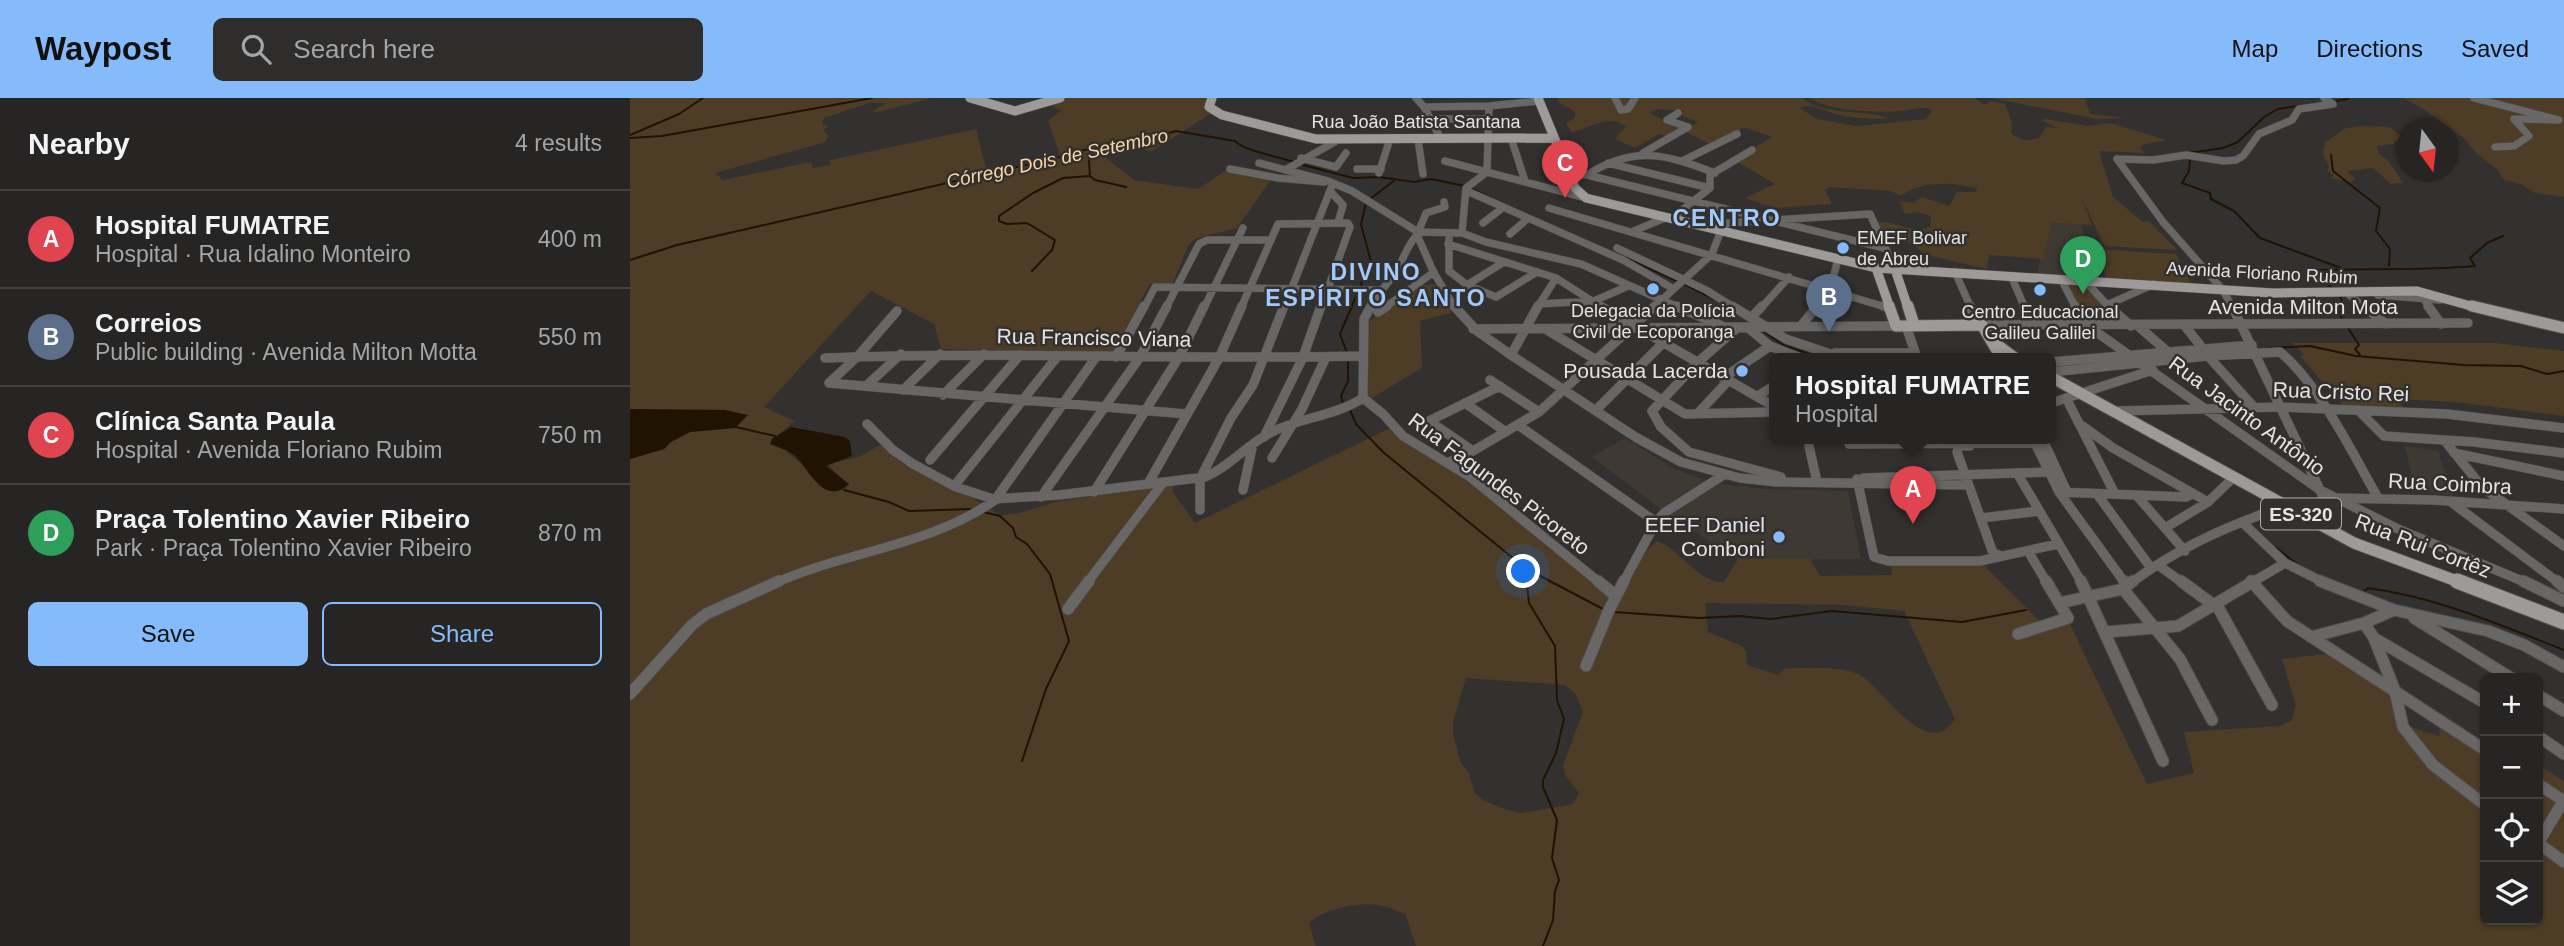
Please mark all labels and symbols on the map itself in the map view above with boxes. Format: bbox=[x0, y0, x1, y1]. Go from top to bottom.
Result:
street label: Rua João Batista Santana bbox=[1311, 112, 1522, 132]
north arrow bbox=[2396, 119, 2459, 182]
water label: Córrego Dois de Setembro bbox=[944, 125, 1170, 192]
pin: C bbox=[1542, 140, 1588, 198]
district label: CENTRO bbox=[1672, 205, 1782, 231]
place label: EMEF Bolivar de Abreu bbox=[1857, 228, 1967, 269]
pin: D bbox=[2060, 236, 2106, 294]
marker: EMEF Bolivar de Abreu bbox=[1835, 240, 1851, 256]
street label: Avenida Floriano Rubim bbox=[2166, 258, 2358, 288]
district label: DIVINO ESPÍRITO SANTO bbox=[1265, 259, 1487, 311]
pin: B bbox=[1806, 274, 1852, 332]
marker: Delegacia da Polícia Civil de Ecoporanga bbox=[1645, 281, 1661, 297]
marker: Centro Educacional Galileu Galilei bbox=[2032, 282, 2048, 298]
street label: Avenida Milton Mota bbox=[2208, 295, 2398, 318]
place label: Delegacia da Polícia Civil de Ecoporanga bbox=[1571, 301, 1736, 342]
place label: Centro Educacional Galileu Galilei bbox=[1961, 302, 2119, 343]
street label: Rua Francisco Viana bbox=[997, 324, 1192, 351]
street label: Rua Jacinto Antônio bbox=[2165, 351, 2330, 480]
place label: Pousada Lacerda bbox=[1563, 359, 1728, 382]
marker: Pousada Lacerda bbox=[1734, 363, 1750, 379]
street label: Rua Cristo Rei bbox=[2272, 378, 2410, 405]
street label: Rua Fagundes Picoreto bbox=[1404, 408, 1594, 559]
pin: A bbox=[1890, 466, 1936, 524]
street label: Rua Coimbra bbox=[2388, 469, 2513, 498]
road number: ES-320 bbox=[2261, 498, 2341, 530]
street label: Rua Rui Cortêz bbox=[2352, 509, 2494, 582]
place label: EEEF Daniel Comboni bbox=[1645, 513, 1765, 560]
marker: EEEF Daniel Comboni bbox=[1771, 529, 1787, 545]
your location bbox=[1506, 554, 1540, 588]

